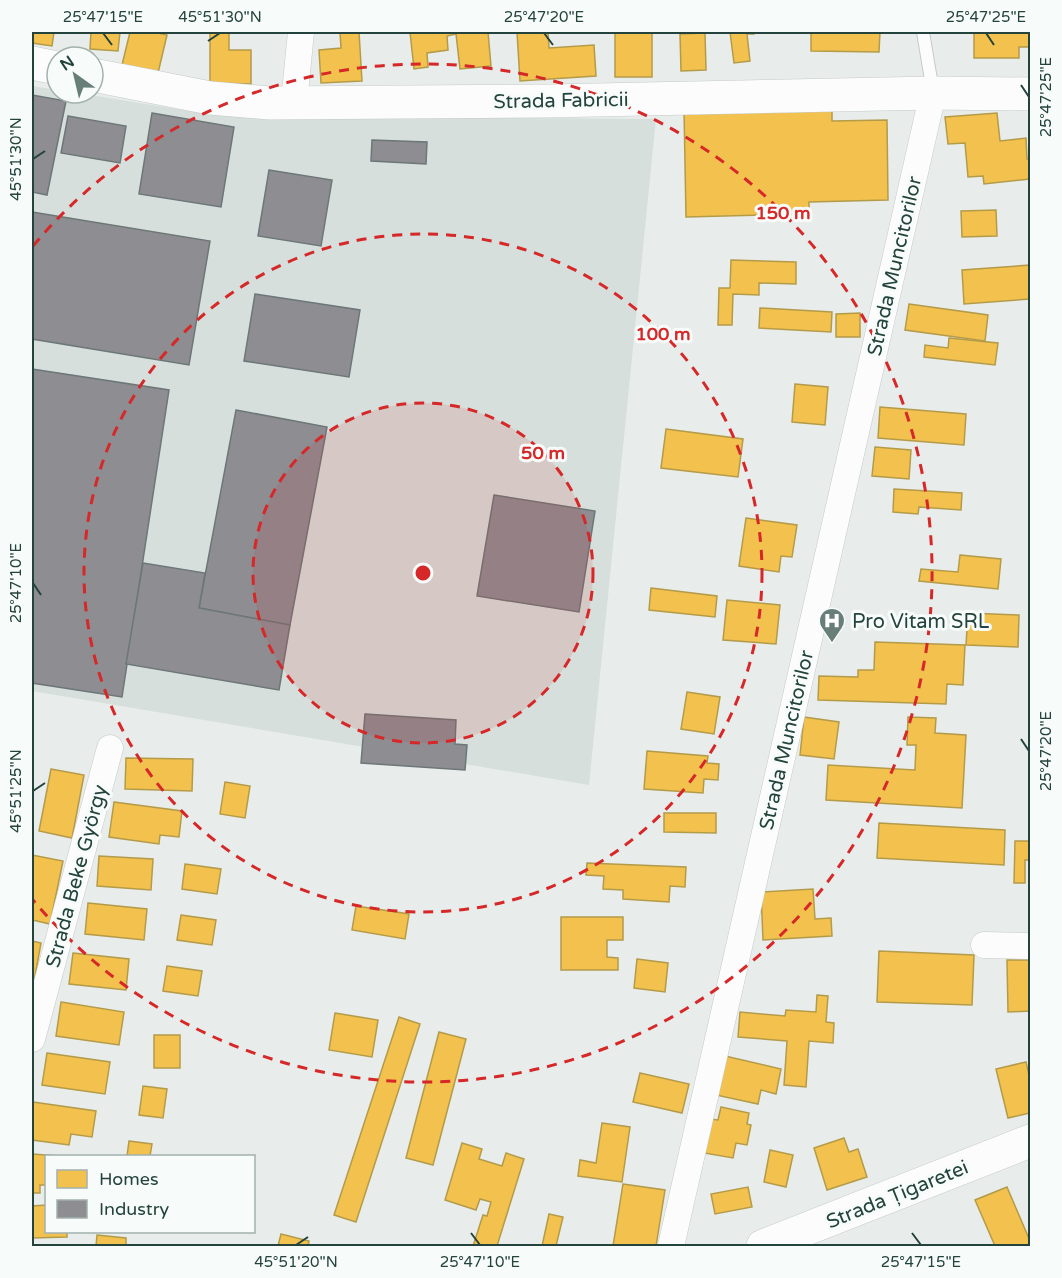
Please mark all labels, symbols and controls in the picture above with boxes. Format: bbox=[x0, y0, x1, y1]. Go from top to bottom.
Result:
text: 25°47'15"E bbox=[63, 8, 143, 26]
text: 45°51'30"N bbox=[178, 8, 262, 26]
text: 25°47'20"E bbox=[504, 8, 584, 26]
text: 25°47'25"E bbox=[946, 8, 1026, 26]
north arrow bbox=[45, 45, 105, 105]
text: N bbox=[56, 52, 78, 75]
text: 25°47'25"E bbox=[1037, 57, 1055, 137]
street label: Strada Fabricii bbox=[493, 88, 629, 114]
text: 45°51'30"N bbox=[7, 117, 25, 201]
street label: Strada Muncitorilor bbox=[863, 174, 927, 358]
text: 150 m bbox=[755, 202, 811, 224]
text: 100 m bbox=[635, 323, 691, 345]
text: 50 m bbox=[521, 442, 565, 464]
text: 25°47'10"E bbox=[7, 543, 25, 623]
centre of rings bbox=[413, 563, 433, 583]
hospital icon: Pro Vitam SRL bbox=[817, 606, 847, 644]
place label: Pro Vitam SRL bbox=[852, 610, 990, 634]
street label: Strada Muncitorilor bbox=[755, 648, 819, 832]
text: 25°47'20"E bbox=[1037, 711, 1055, 791]
text: 45°51'25"N bbox=[7, 749, 25, 833]
street label: Strada Beke György bbox=[41, 782, 113, 970]
legend bbox=[45, 1155, 255, 1233]
street label: Strada Țigaretei bbox=[823, 1156, 972, 1234]
text: Homes bbox=[99, 1168, 159, 1190]
text: Industry bbox=[99, 1198, 170, 1220]
text: 45°51'20"N bbox=[254, 1253, 338, 1271]
text: 25°47'10"E bbox=[440, 1253, 520, 1271]
text: 25°47'15"E bbox=[881, 1253, 961, 1271]

